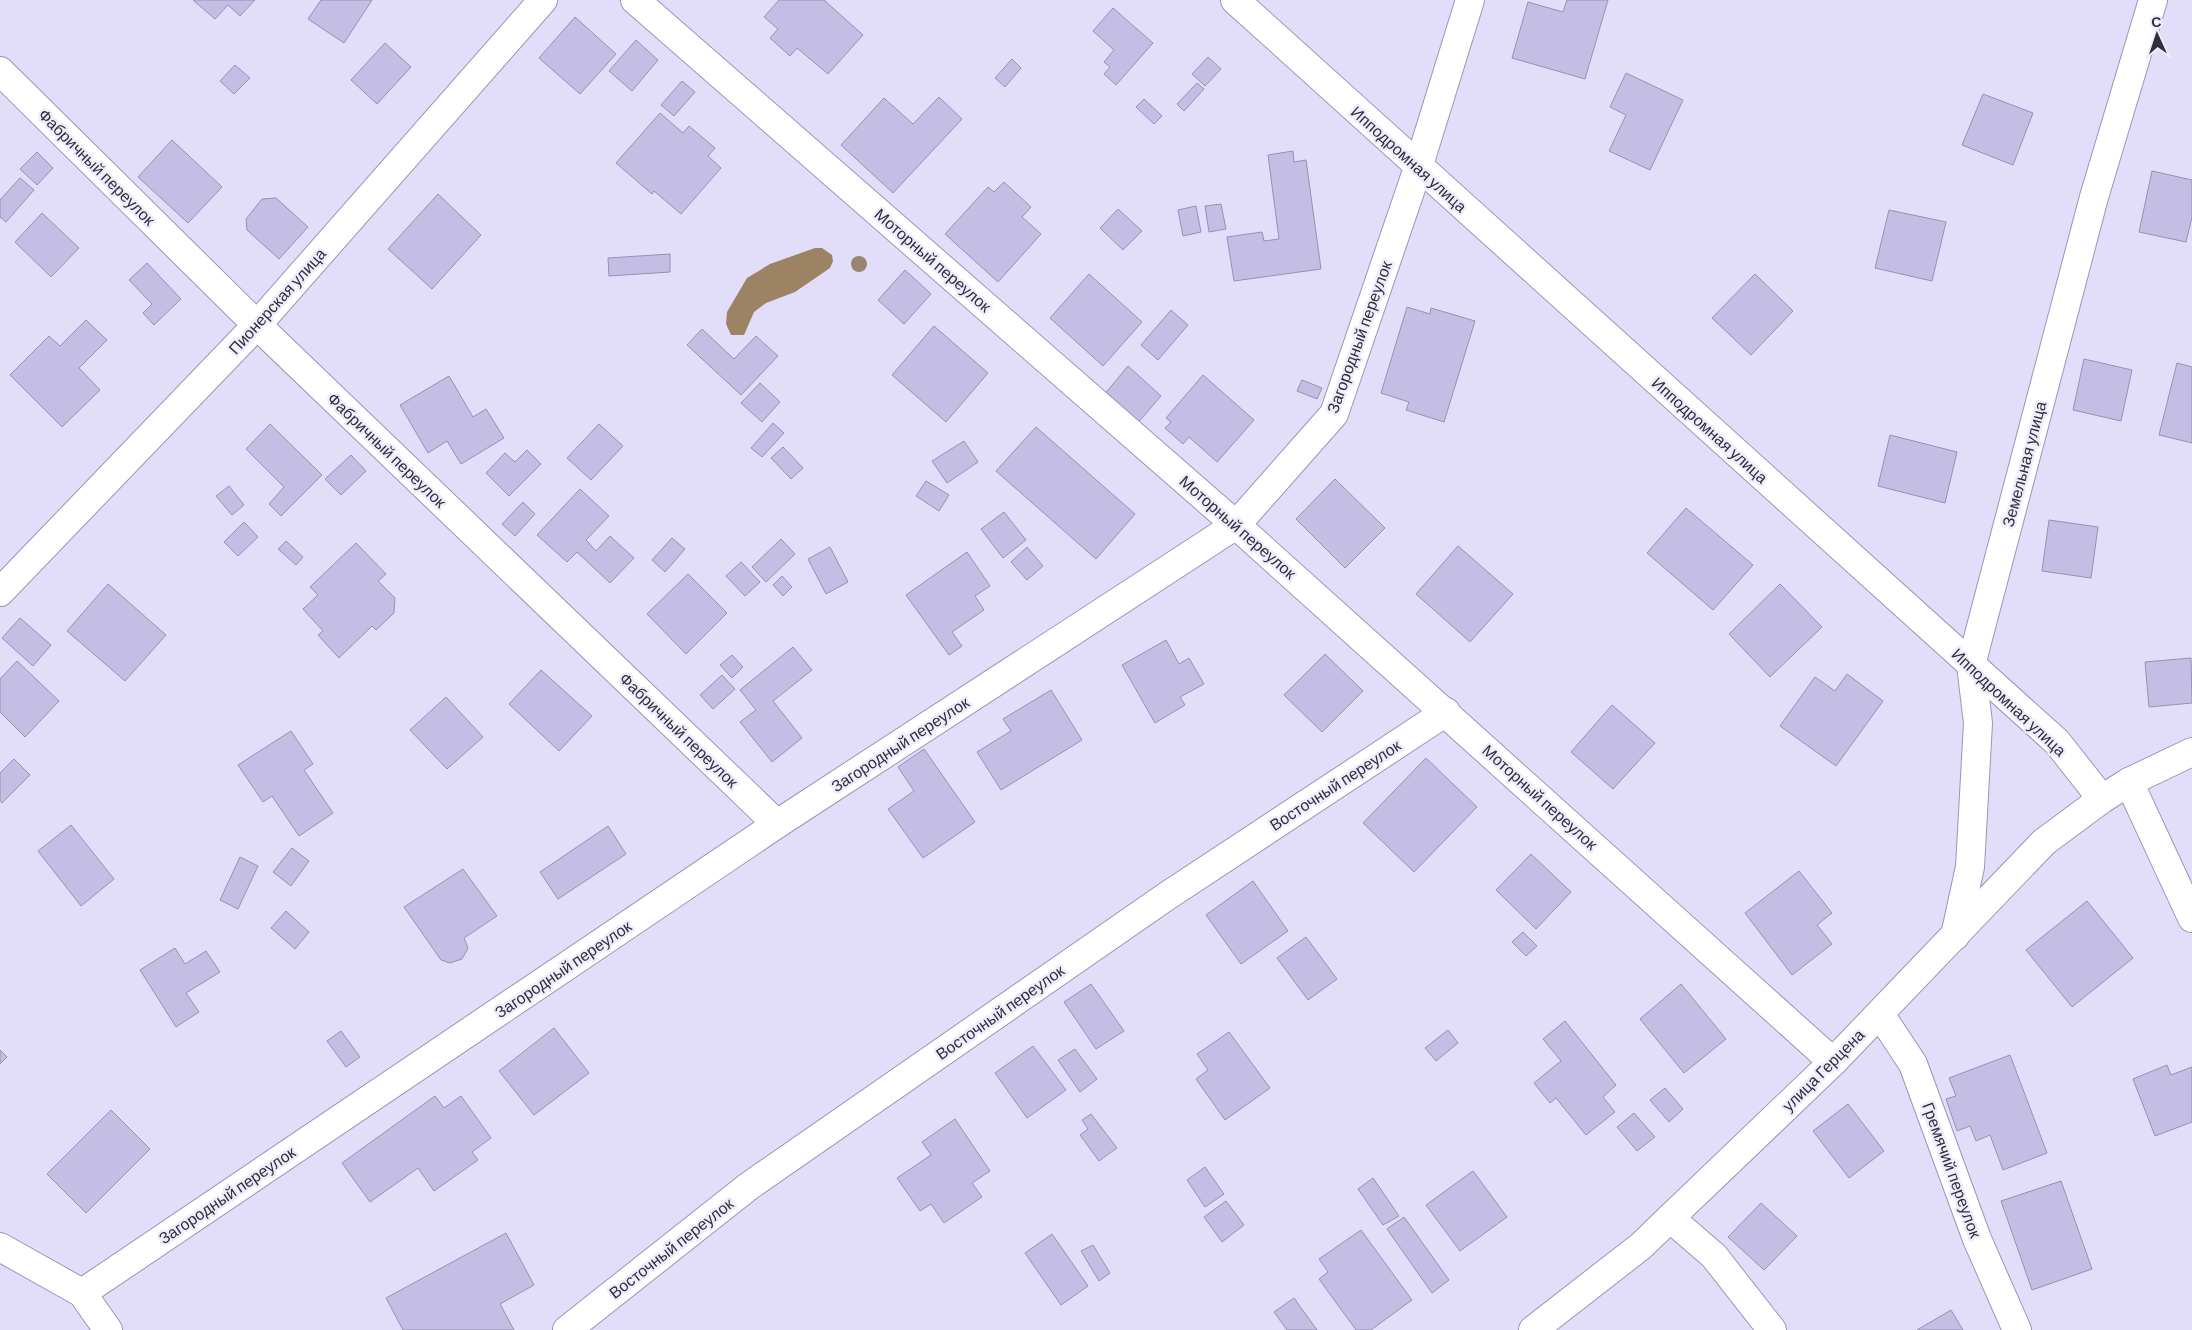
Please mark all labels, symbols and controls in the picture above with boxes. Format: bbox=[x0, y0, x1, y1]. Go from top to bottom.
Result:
north arrow bbox=[2132, 10, 2182, 60]
text: С bbox=[2151, 13, 2162, 30]
street label: Ипподромная улица bbox=[1348, 102, 1471, 216]
street label: Фабричный переулок bbox=[35, 104, 160, 230]
street label: Моторный переулок bbox=[871, 204, 996, 316]
street label: Пионерская улица bbox=[224, 244, 329, 358]
street label: Загородный переулок bbox=[1322, 257, 1395, 415]
street label: Ипподромная улица bbox=[1649, 373, 1772, 487]
street label: Фабричный переулок bbox=[324, 388, 451, 512]
street label: Земельная улица bbox=[1998, 399, 2049, 529]
street label: Моторный переулок bbox=[1176, 471, 1301, 583]
street label: Ипподромная улица bbox=[1948, 644, 2070, 759]
street label: Фабричный переулок bbox=[616, 668, 743, 792]
street label: Загородный переулок bbox=[827, 691, 973, 795]
street label: Восточный переулок bbox=[1266, 735, 1405, 834]
street label: Моторный переулок bbox=[1479, 740, 1602, 854]
street label: Загородный переулок bbox=[491, 915, 635, 1021]
street label: Восточный переулок bbox=[932, 960, 1068, 1063]
street label: улица Герцена bbox=[1778, 1025, 1868, 1115]
street label: Гремячий переулок bbox=[1919, 1099, 1986, 1241]
street label: Загородный переулок bbox=[155, 1141, 299, 1247]
street label: Восточный переулок bbox=[605, 1193, 737, 1302]

